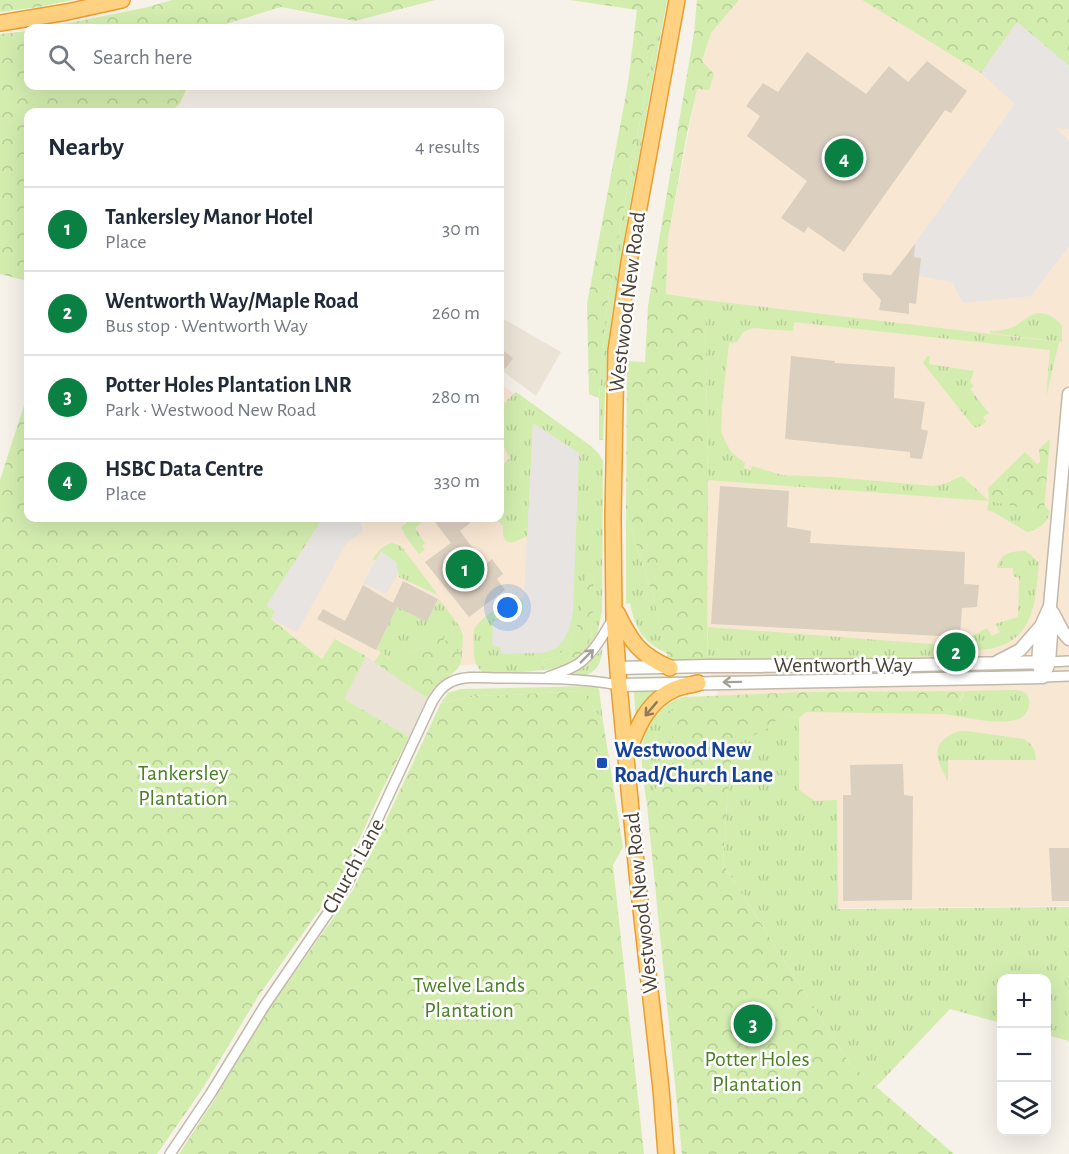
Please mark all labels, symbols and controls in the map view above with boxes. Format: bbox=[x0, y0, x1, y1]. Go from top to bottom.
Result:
search box bbox=[24, 24, 504, 90]
icon: search bbox=[45, 41, 78, 74]
text: Search here bbox=[93, 46, 192, 68]
text: Nearby bbox=[48, 134, 124, 160]
pin: 4 bbox=[824, 136, 864, 180]
text: 4 results bbox=[415, 137, 480, 157]
text: Tankersley Manor Hotel bbox=[105, 206, 313, 228]
street label: Westwood New Road bbox=[605, 210, 649, 394]
text: 1 bbox=[64, 219, 71, 239]
text: 30 m bbox=[442, 219, 480, 239]
text: Place bbox=[105, 232, 146, 252]
text: Wentworth Way/Maple Road bbox=[105, 290, 359, 312]
text: 2 bbox=[63, 303, 72, 323]
text: 260 m bbox=[432, 303, 480, 323]
text: Bus stop · Wentworth Way bbox=[105, 316, 308, 336]
text: Potter Holes Plantation LNR bbox=[105, 374, 352, 396]
text: 3 bbox=[63, 387, 72, 407]
text: 280 m bbox=[432, 387, 480, 407]
text: Park · Westwood New Road bbox=[105, 400, 316, 420]
text: HSBC Data Centre bbox=[105, 458, 263, 480]
text: 4 bbox=[62, 471, 73, 491]
text: 330 m bbox=[434, 471, 480, 491]
text: Place bbox=[105, 484, 146, 504]
pin: 1 bbox=[446, 546, 484, 592]
your location bbox=[493, 593, 522, 622]
pin: 2 bbox=[936, 630, 976, 674]
one-way arrow bbox=[579, 648, 594, 663]
street label: Wentworth Way bbox=[773, 654, 913, 676]
one-way arrow bbox=[723, 676, 743, 688]
one-way arrow bbox=[644, 700, 657, 716]
place label: Westwood New Road/Church Lane bbox=[614, 739, 773, 786]
marker: Westwood New Road/Church Lane bbox=[595, 756, 609, 770]
park label: Tankersley Plantation bbox=[138, 762, 229, 809]
street label: Westwood New Road bbox=[621, 811, 661, 995]
street label: Church Lane bbox=[318, 815, 388, 917]
park label: Twelve Lands Plantation bbox=[413, 974, 525, 1021]
map controls bbox=[997, 974, 1051, 1136]
button: + bbox=[997, 974, 1051, 1028]
pin: 3 bbox=[734, 1002, 772, 1046]
button: − bbox=[997, 1028, 1051, 1082]
park label: Potter Holes Plantation bbox=[704, 1048, 810, 1095]
button: layers bbox=[997, 1082, 1051, 1136]

